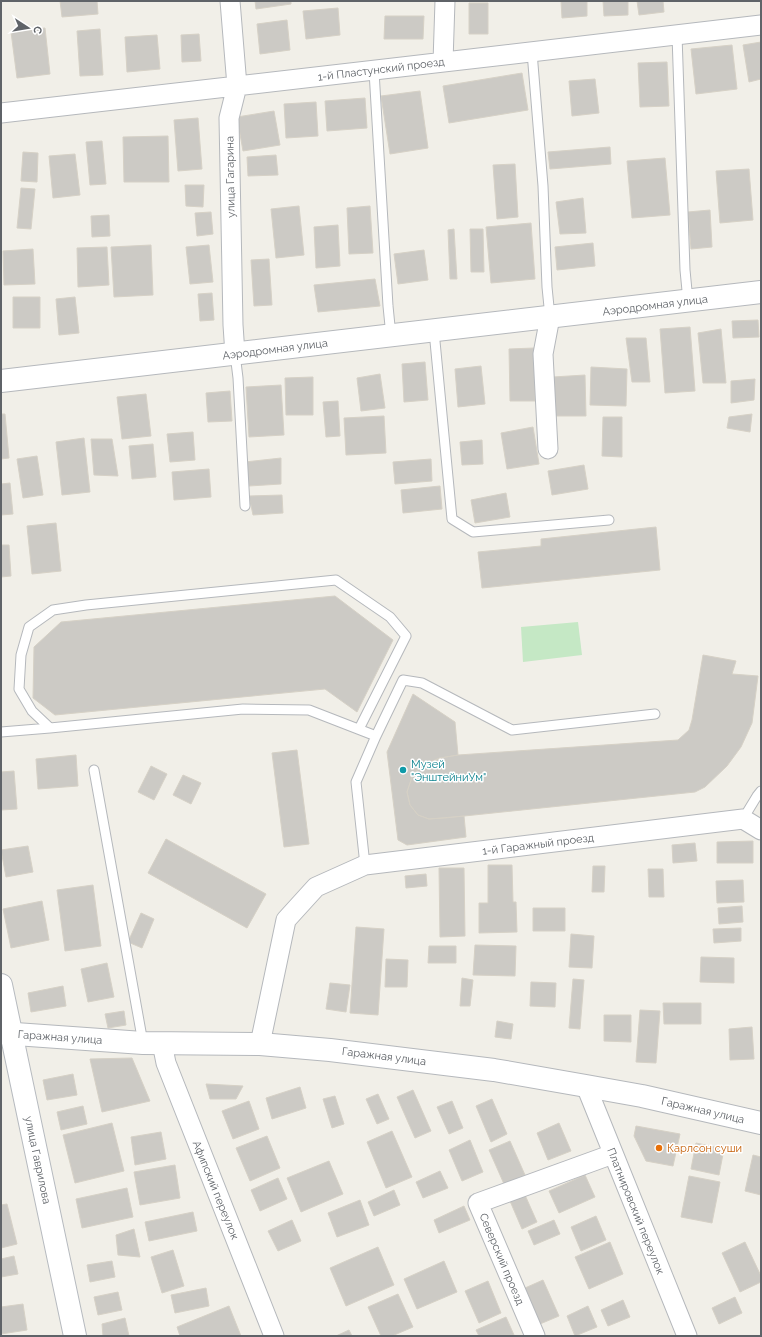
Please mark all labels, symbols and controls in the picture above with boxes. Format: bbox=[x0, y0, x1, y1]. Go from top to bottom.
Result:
north arrow bbox=[8, 8, 48, 48]
text: С bbox=[30, 25, 44, 35]
street label: 1-й Пластунский проезд bbox=[317, 55, 446, 84]
street label: улица Гагарина bbox=[223, 136, 238, 218]
street label: Аэродромная улица bbox=[602, 293, 708, 318]
street label: Аэродромная улица bbox=[222, 337, 328, 362]
place label: Музей "ЭнштейниУм" bbox=[411, 758, 486, 784]
marker: Музей "ЭнштейниУм" bbox=[398, 765, 408, 775]
street label: 1-й Гаражный проезд bbox=[482, 831, 595, 858]
street label: Гаражная улица bbox=[17, 1028, 103, 1047]
street label: Гаражная улица bbox=[341, 1045, 427, 1068]
street label: Гаражная улица bbox=[660, 1095, 746, 1126]
street label: улица Гаврилова bbox=[22, 1115, 53, 1205]
street label: Афипский переулок bbox=[190, 1139, 241, 1242]
place label: Карлсон суши bbox=[667, 1142, 742, 1155]
marker: Карлсон суши bbox=[654, 1143, 664, 1153]
street label: Платнировский переулок bbox=[604, 1146, 667, 1277]
street label: Северский проезд bbox=[476, 1211, 527, 1308]

